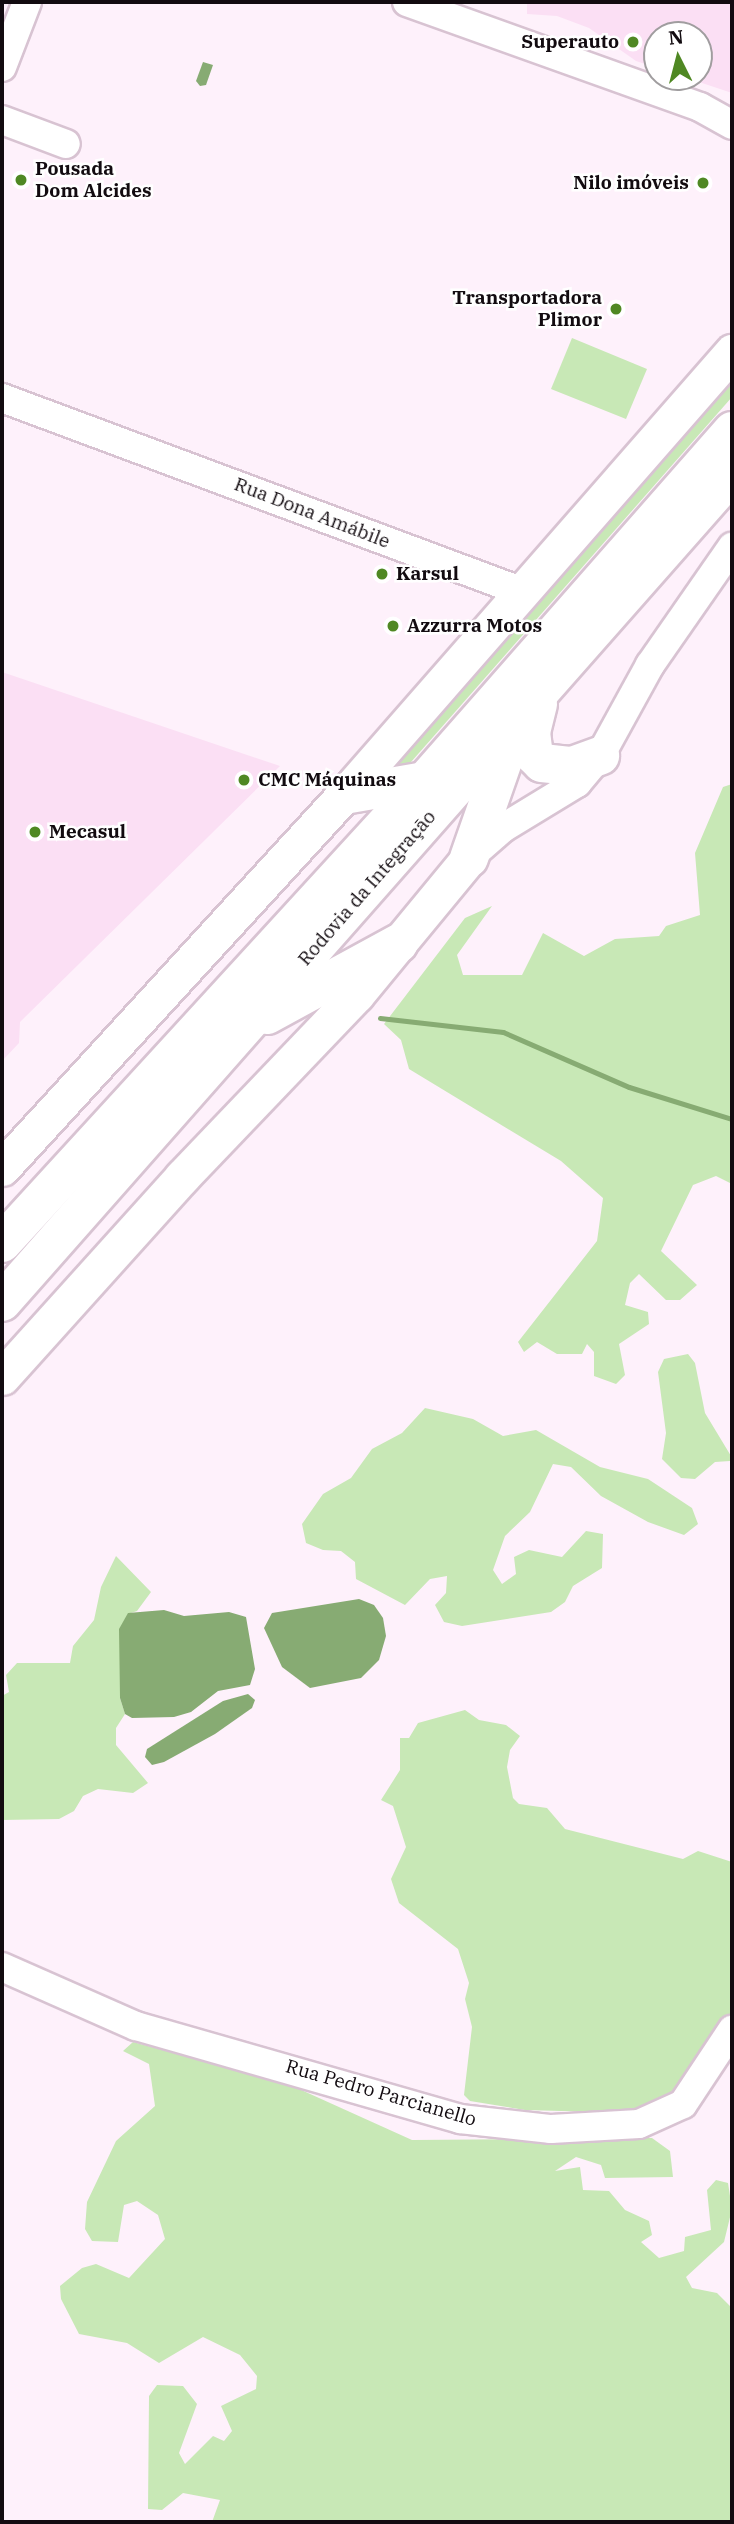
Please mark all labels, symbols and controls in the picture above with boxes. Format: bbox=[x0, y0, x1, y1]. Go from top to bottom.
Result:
north arrow bbox=[643, 21, 713, 91]
text: N bbox=[667, 24, 685, 50]
place label: Superauto bbox=[521, 31, 619, 53]
marker: Superauto bbox=[625, 34, 641, 50]
place label: Pousada Dom Alcides bbox=[35, 158, 152, 202]
marker: Pousada Dom Alcides bbox=[13, 172, 29, 188]
place label: Nilo imóveis bbox=[573, 172, 689, 194]
marker: Nilo imóveis bbox=[695, 175, 711, 191]
place label: Transportadora Plimor bbox=[452, 287, 602, 331]
marker: Transportadora Plimor bbox=[608, 301, 624, 317]
street label: Rua Dona Amábile bbox=[231, 473, 393, 553]
place label: Karsul bbox=[396, 563, 459, 585]
marker: Karsul bbox=[374, 566, 390, 582]
place label: Azzurra Motos bbox=[407, 615, 542, 637]
marker: Azzurra Motos bbox=[385, 618, 401, 634]
place label: CMC Máquinas bbox=[258, 769, 396, 791]
marker: CMC Máquinas bbox=[236, 772, 252, 788]
street label: Rodovia da Integração bbox=[293, 806, 441, 970]
place label: Mecasul bbox=[49, 821, 126, 843]
marker: Mecasul bbox=[27, 824, 43, 840]
street label: Rua Pedro Parcianello bbox=[283, 2055, 479, 2131]

